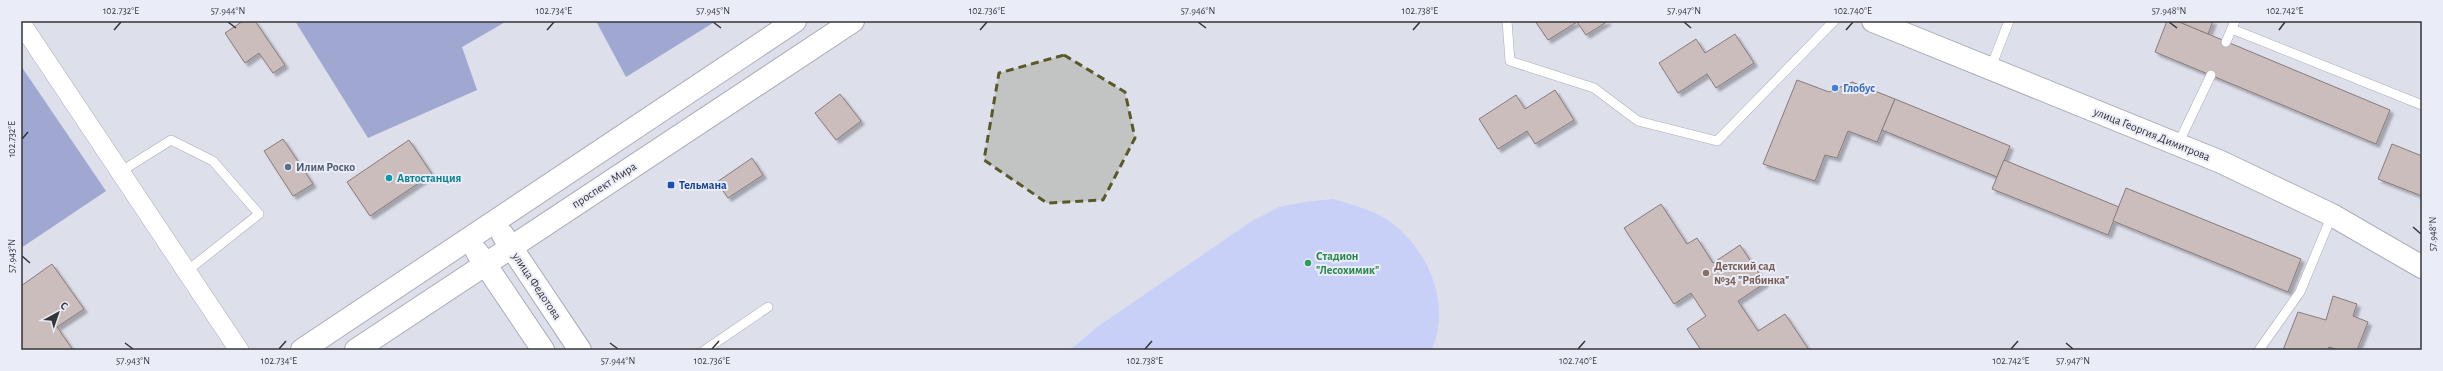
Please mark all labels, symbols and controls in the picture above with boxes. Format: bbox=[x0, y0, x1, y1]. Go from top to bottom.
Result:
text: 102.732°E bbox=[103, 6, 139, 16]
text: 57.944°N bbox=[211, 6, 245, 16]
text: 102.734°E bbox=[536, 6, 572, 16]
text: 57.945°N bbox=[696, 6, 730, 16]
text: 102.736°E bbox=[969, 6, 1005, 16]
text: 57.946°N bbox=[1181, 6, 1215, 16]
text: 102.738°E bbox=[1402, 6, 1438, 16]
text: 57.947°N bbox=[1667, 6, 1701, 16]
text: 102.740°E bbox=[1834, 6, 1872, 16]
text: 57.948°N bbox=[2152, 6, 2186, 16]
text: 102.742°E bbox=[2267, 6, 2304, 16]
place label: Глобус bbox=[1843, 82, 1875, 95]
marker: Глобус bbox=[1830, 83, 1840, 93]
street label: улица Георгия Димитрова bbox=[2091, 105, 2212, 164]
text: 102.732°E bbox=[7, 121, 17, 157]
street label: проспект Мира bbox=[570, 159, 639, 210]
place label: Илим Роско bbox=[296, 161, 355, 173]
marker: Илим Роско bbox=[283, 162, 293, 172]
place label: Автостанция bbox=[397, 172, 461, 184]
marker: Автостанция bbox=[384, 173, 394, 183]
place label: Тельмана bbox=[679, 179, 727, 191]
marker: Тельмана bbox=[666, 180, 676, 190]
text: 57.948°N bbox=[2428, 217, 2438, 251]
text: 57.943°N bbox=[7, 239, 17, 273]
street label: улица Федотова bbox=[509, 250, 564, 323]
place label: Стадион "Лесохимик" bbox=[1316, 250, 1379, 276]
marker: Стадион "Лесохимик" bbox=[1303, 258, 1313, 268]
place label: Детский сад №34 "Рябинка" bbox=[1714, 260, 1789, 286]
marker: Детский сад №34 "Рябинка" bbox=[1701, 268, 1711, 278]
north arrow bbox=[38, 293, 78, 333]
text: С bbox=[58, 300, 70, 312]
text: 57.943°N bbox=[116, 356, 150, 366]
text: 102.734°E bbox=[261, 356, 297, 366]
text: 57.944°N bbox=[601, 356, 635, 366]
text: 102.736°E bbox=[694, 356, 730, 366]
text: 102.738°E bbox=[1127, 356, 1163, 366]
text: 102.740°E bbox=[1559, 356, 1597, 366]
text: 102.742°E bbox=[1993, 356, 2030, 366]
text: 57.947°N bbox=[2056, 356, 2090, 366]

